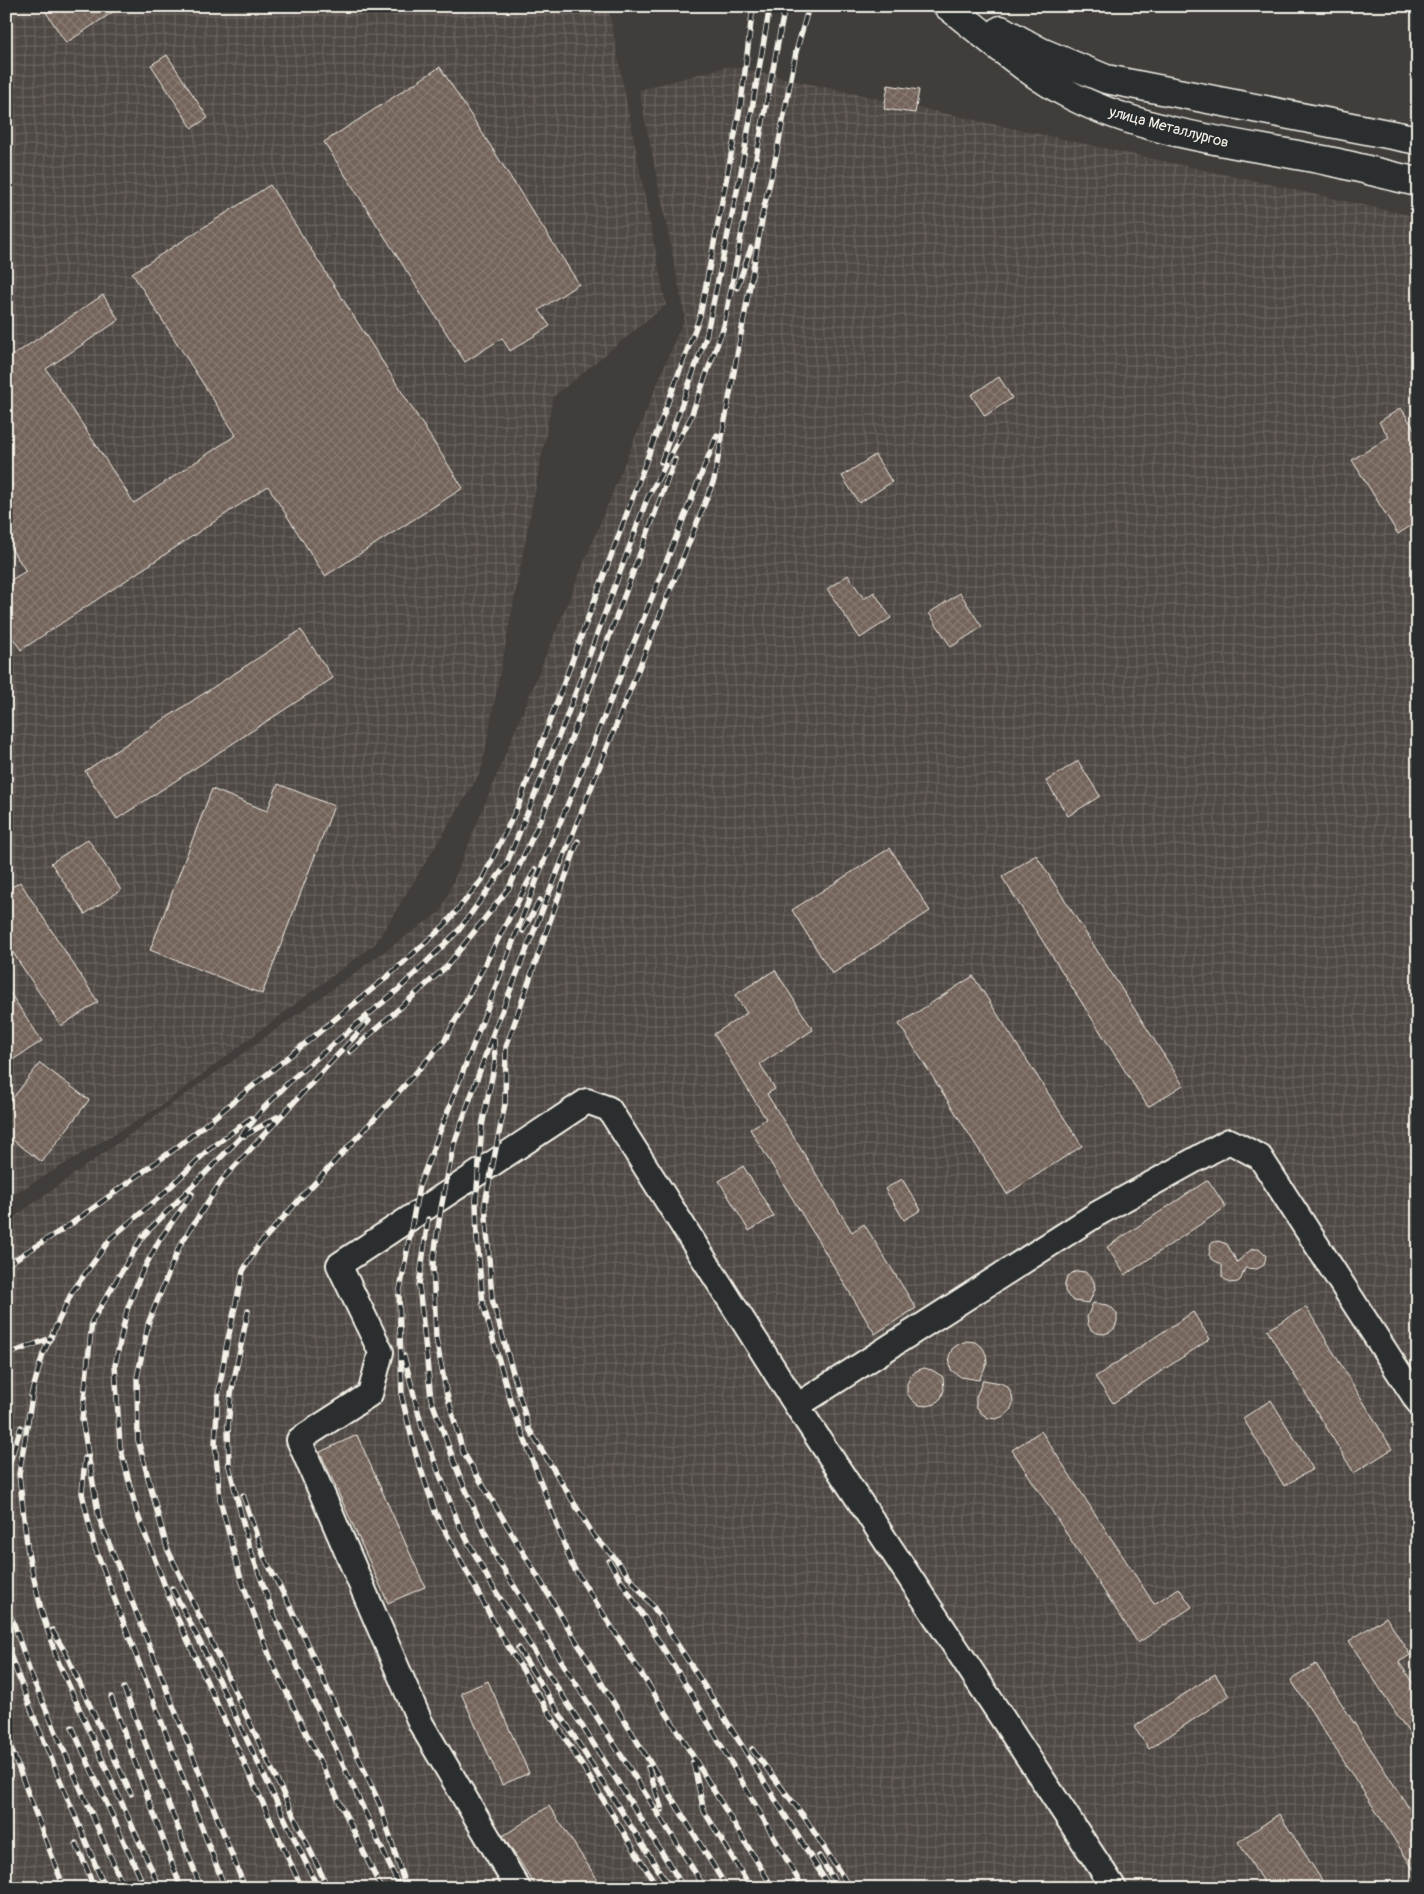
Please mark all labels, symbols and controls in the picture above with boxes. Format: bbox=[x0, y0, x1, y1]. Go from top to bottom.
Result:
street label: улица Металлургов bbox=[1106, 102, 1231, 153]

